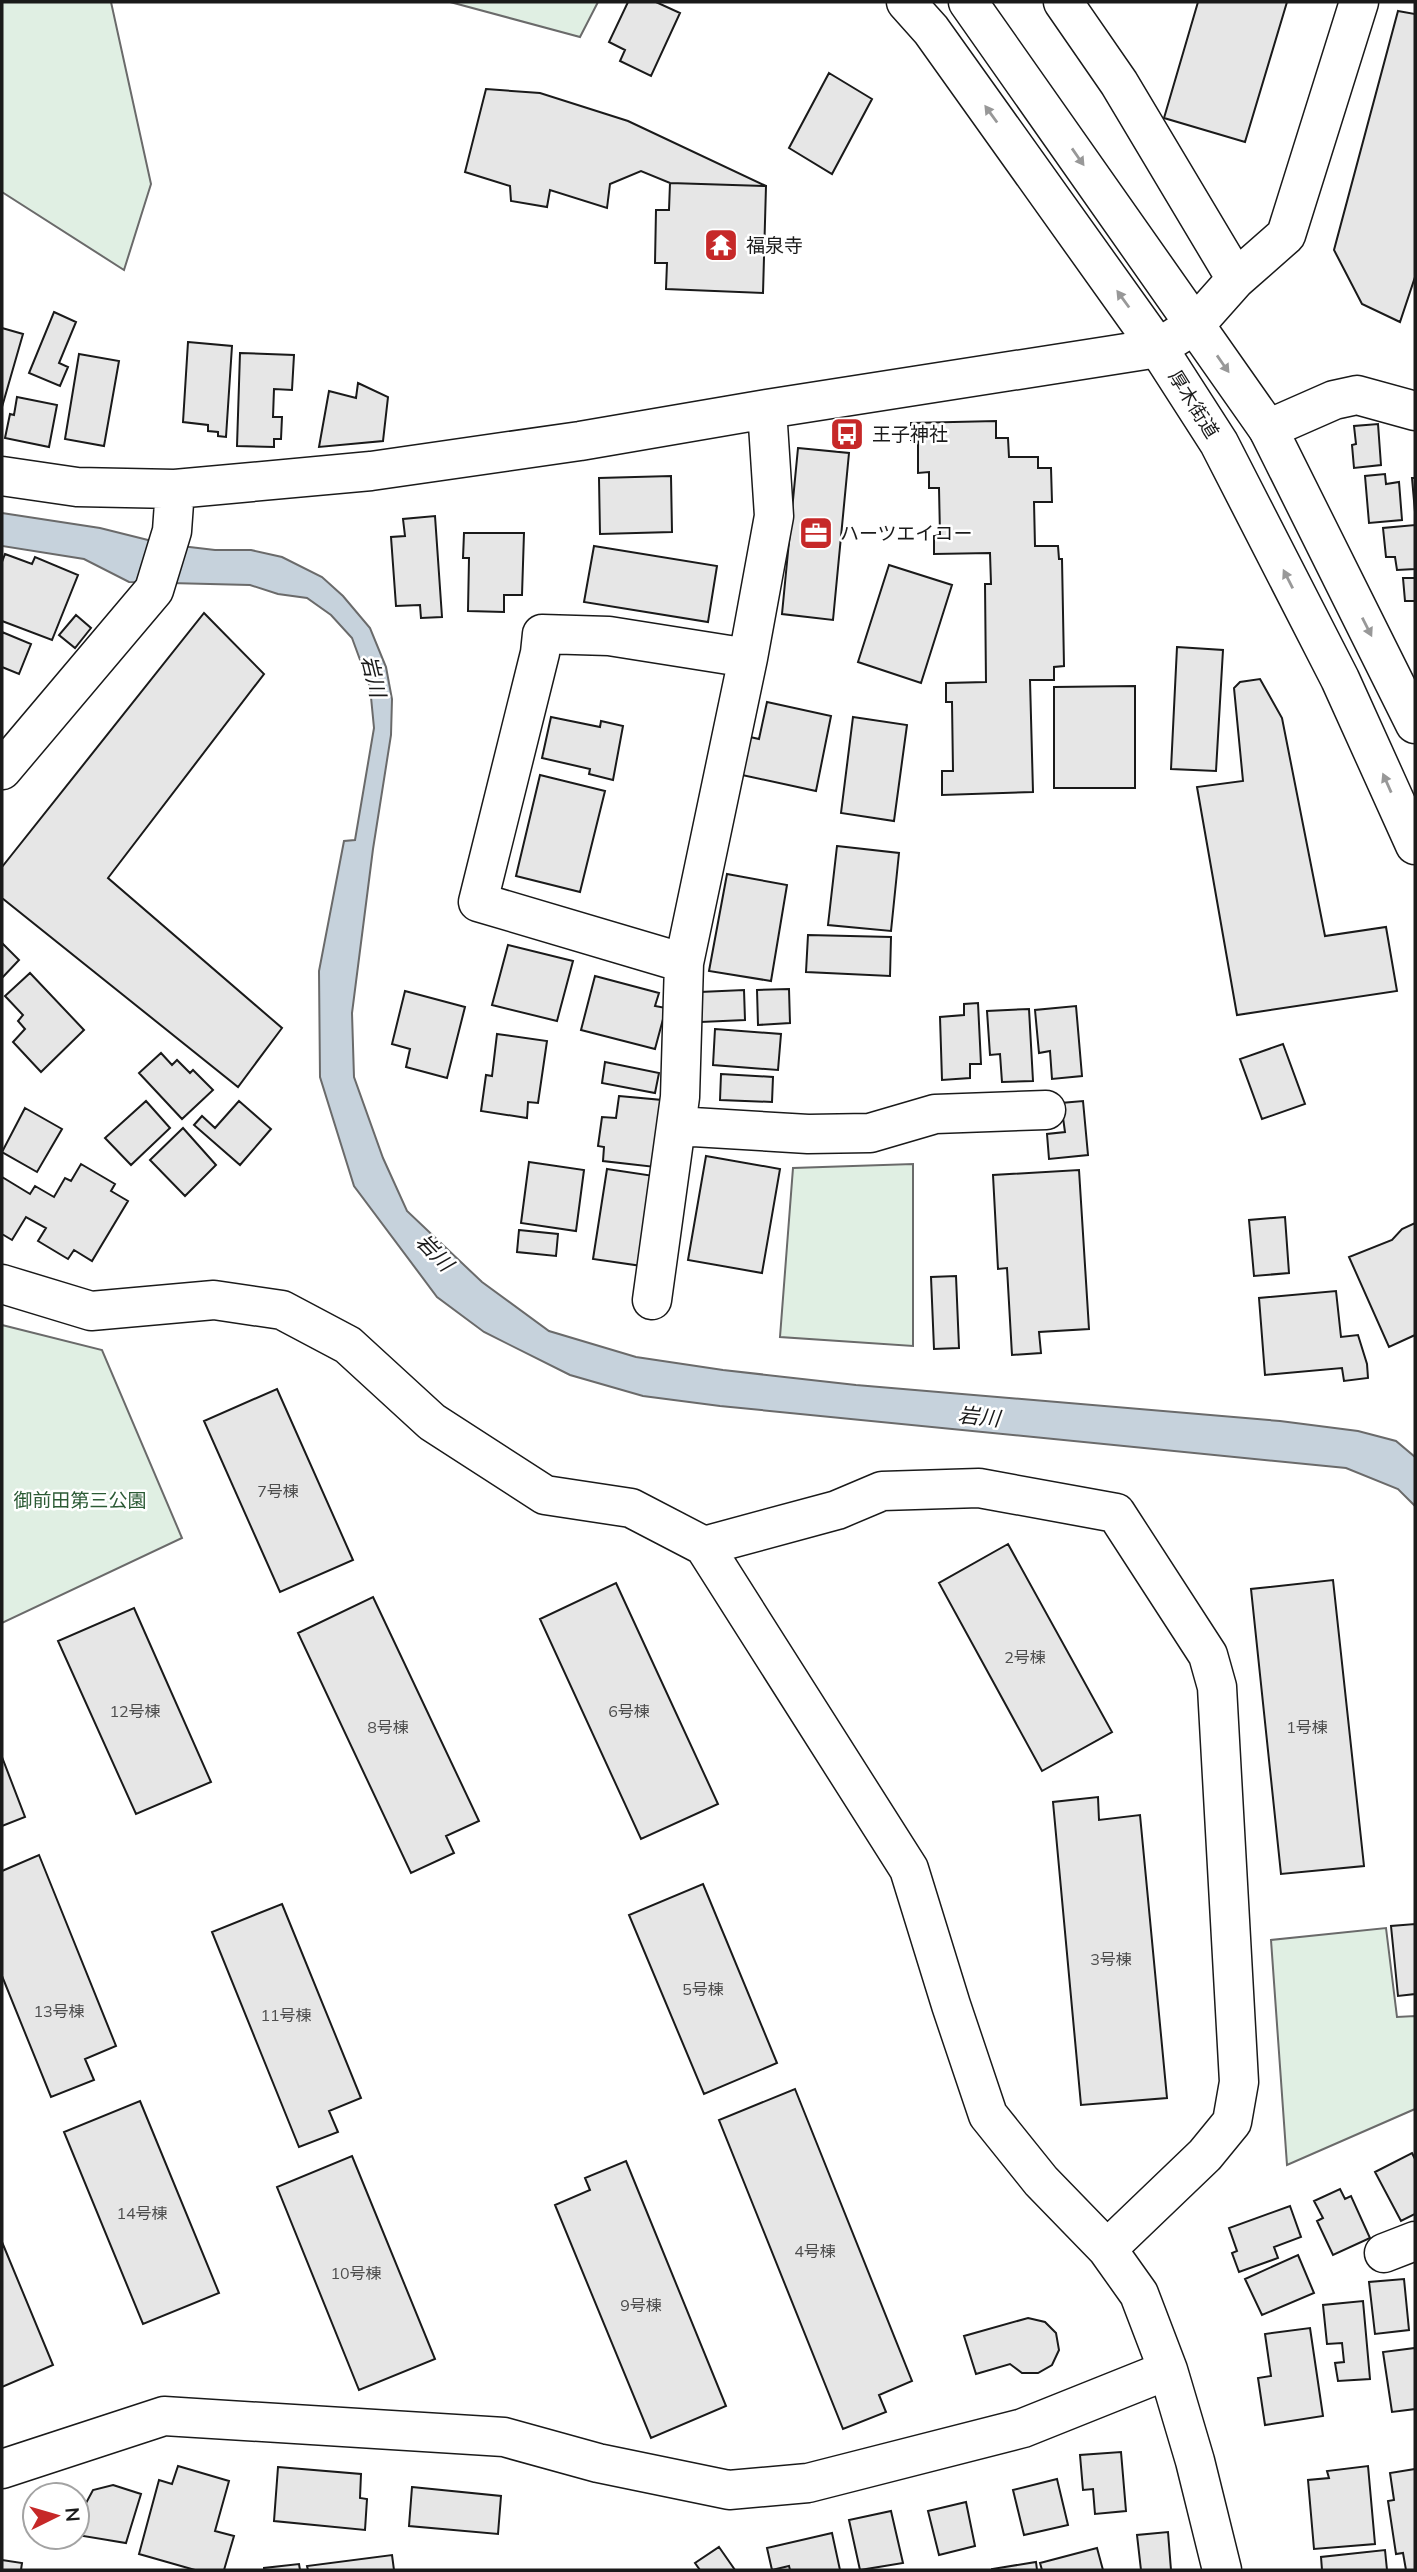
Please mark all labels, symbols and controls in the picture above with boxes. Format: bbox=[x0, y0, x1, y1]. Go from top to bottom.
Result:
one-way arrow bbox=[984, 105, 998, 123]
one-way arrow bbox=[1071, 148, 1085, 166]
temple icon: 福泉寺 bbox=[702, 226, 740, 264]
place label: 福泉寺 bbox=[746, 233, 803, 257]
one-way arrow bbox=[1116, 290, 1130, 308]
one-way arrow bbox=[1216, 354, 1229, 373]
street label: 厚木街道 bbox=[1164, 365, 1224, 443]
bus stop icon: 王子神社 bbox=[828, 415, 866, 453]
place label: 王子神社 bbox=[872, 422, 948, 446]
office icon: ハーツエイコー bbox=[797, 514, 835, 552]
place label: ハーツエイコー bbox=[840, 521, 973, 545]
one-way arrow bbox=[1283, 568, 1295, 588]
one-way arrow bbox=[1362, 617, 1373, 637]
water label: 岩川 bbox=[356, 652, 392, 701]
one-way arrow bbox=[1381, 773, 1393, 793]
water label: 岩川 bbox=[411, 1228, 460, 1278]
water label: 岩川 bbox=[957, 1401, 1003, 1431]
house number: 7号棟 bbox=[257, 1481, 299, 1501]
park label: 御前田第三公園 bbox=[13, 1488, 147, 1512]
house number: 2号棟 bbox=[1004, 1647, 1046, 1667]
house number: 12号棟 bbox=[109, 1701, 161, 1721]
house number: 6号棟 bbox=[608, 1701, 650, 1721]
house number: 8号棟 bbox=[367, 1717, 409, 1737]
house number: 1号棟 bbox=[1286, 1717, 1328, 1737]
house number: 3号棟 bbox=[1090, 1949, 1132, 1969]
house number: 5号棟 bbox=[682, 1979, 724, 1999]
house number: 13号棟 bbox=[33, 2001, 85, 2021]
house number: 11号棟 bbox=[260, 2005, 312, 2025]
house number: 14号棟 bbox=[116, 2203, 168, 2223]
house number: 4号棟 bbox=[794, 2241, 836, 2261]
house number: 10号棟 bbox=[330, 2263, 382, 2283]
house number: 9号棟 bbox=[620, 2295, 662, 2315]
north arrow bbox=[21, 2481, 91, 2551]
text: N bbox=[60, 2506, 86, 2523]

